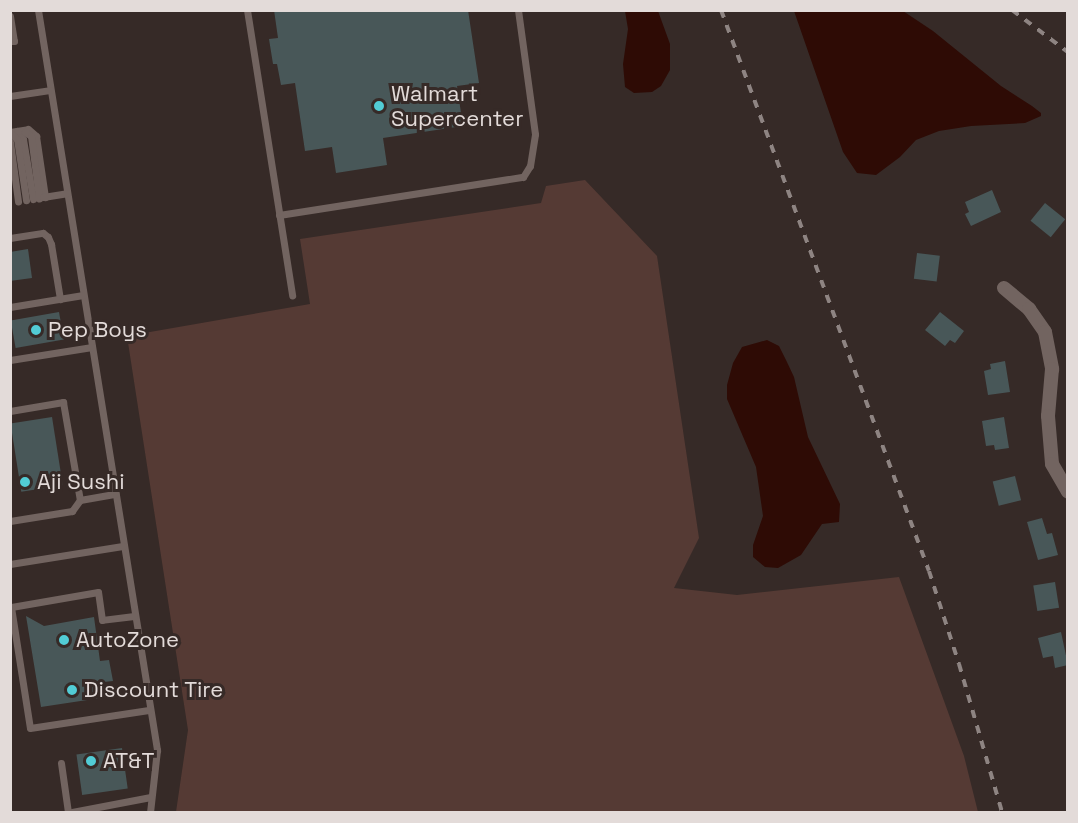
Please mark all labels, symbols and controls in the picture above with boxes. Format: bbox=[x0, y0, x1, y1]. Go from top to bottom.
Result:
place label: Walmart Supercenter bbox=[391, 80, 523, 132]
marker: Walmart Supercenter bbox=[372, 99, 386, 113]
place label: Pep Boys bbox=[48, 317, 147, 343]
marker: Pep Boys bbox=[29, 323, 43, 337]
place label: Aji Sushi bbox=[37, 469, 125, 495]
marker: Aji Sushi bbox=[18, 475, 32, 489]
place label: AutoZone bbox=[76, 627, 179, 653]
marker: AutoZone bbox=[57, 633, 71, 647]
place label: Discount Tire bbox=[84, 677, 224, 703]
marker: Discount Tire bbox=[65, 683, 79, 697]
place label: AT&T bbox=[103, 748, 154, 774]
marker: AT&T bbox=[84, 754, 98, 768]

